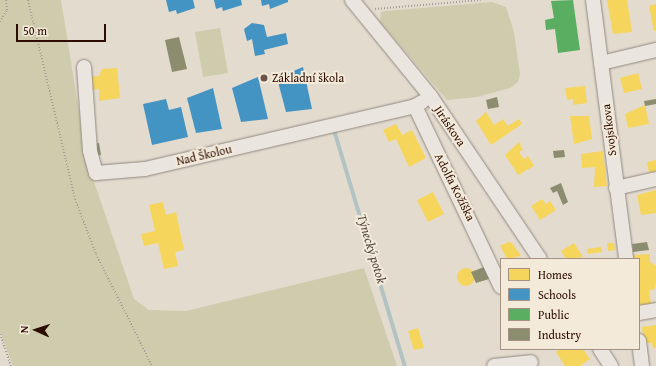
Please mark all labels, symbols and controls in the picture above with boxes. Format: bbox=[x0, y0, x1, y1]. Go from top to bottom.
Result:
scale bar bbox=[18, 16, 108, 42]
text: 50 m bbox=[23, 22, 47, 39]
place label: Základní škola bbox=[272, 71, 344, 85]
marker: Základní škola bbox=[259, 73, 269, 83]
street label: Jiráskova bbox=[431, 103, 469, 149]
street label: Svojsíkova bbox=[599, 103, 619, 157]
street label: Nad Školou bbox=[175, 142, 233, 168]
street label: Adolfa Kožíška bbox=[432, 151, 478, 223]
water label: Týnecký potok bbox=[353, 212, 389, 286]
legend bbox=[500, 258, 640, 350]
text: Homes bbox=[538, 266, 572, 283]
text: Schools bbox=[538, 286, 576, 303]
text: Public bbox=[538, 306, 569, 323]
north arrow bbox=[16, 310, 56, 350]
text: N bbox=[16, 325, 32, 333]
text: Industry bbox=[538, 326, 581, 343]

